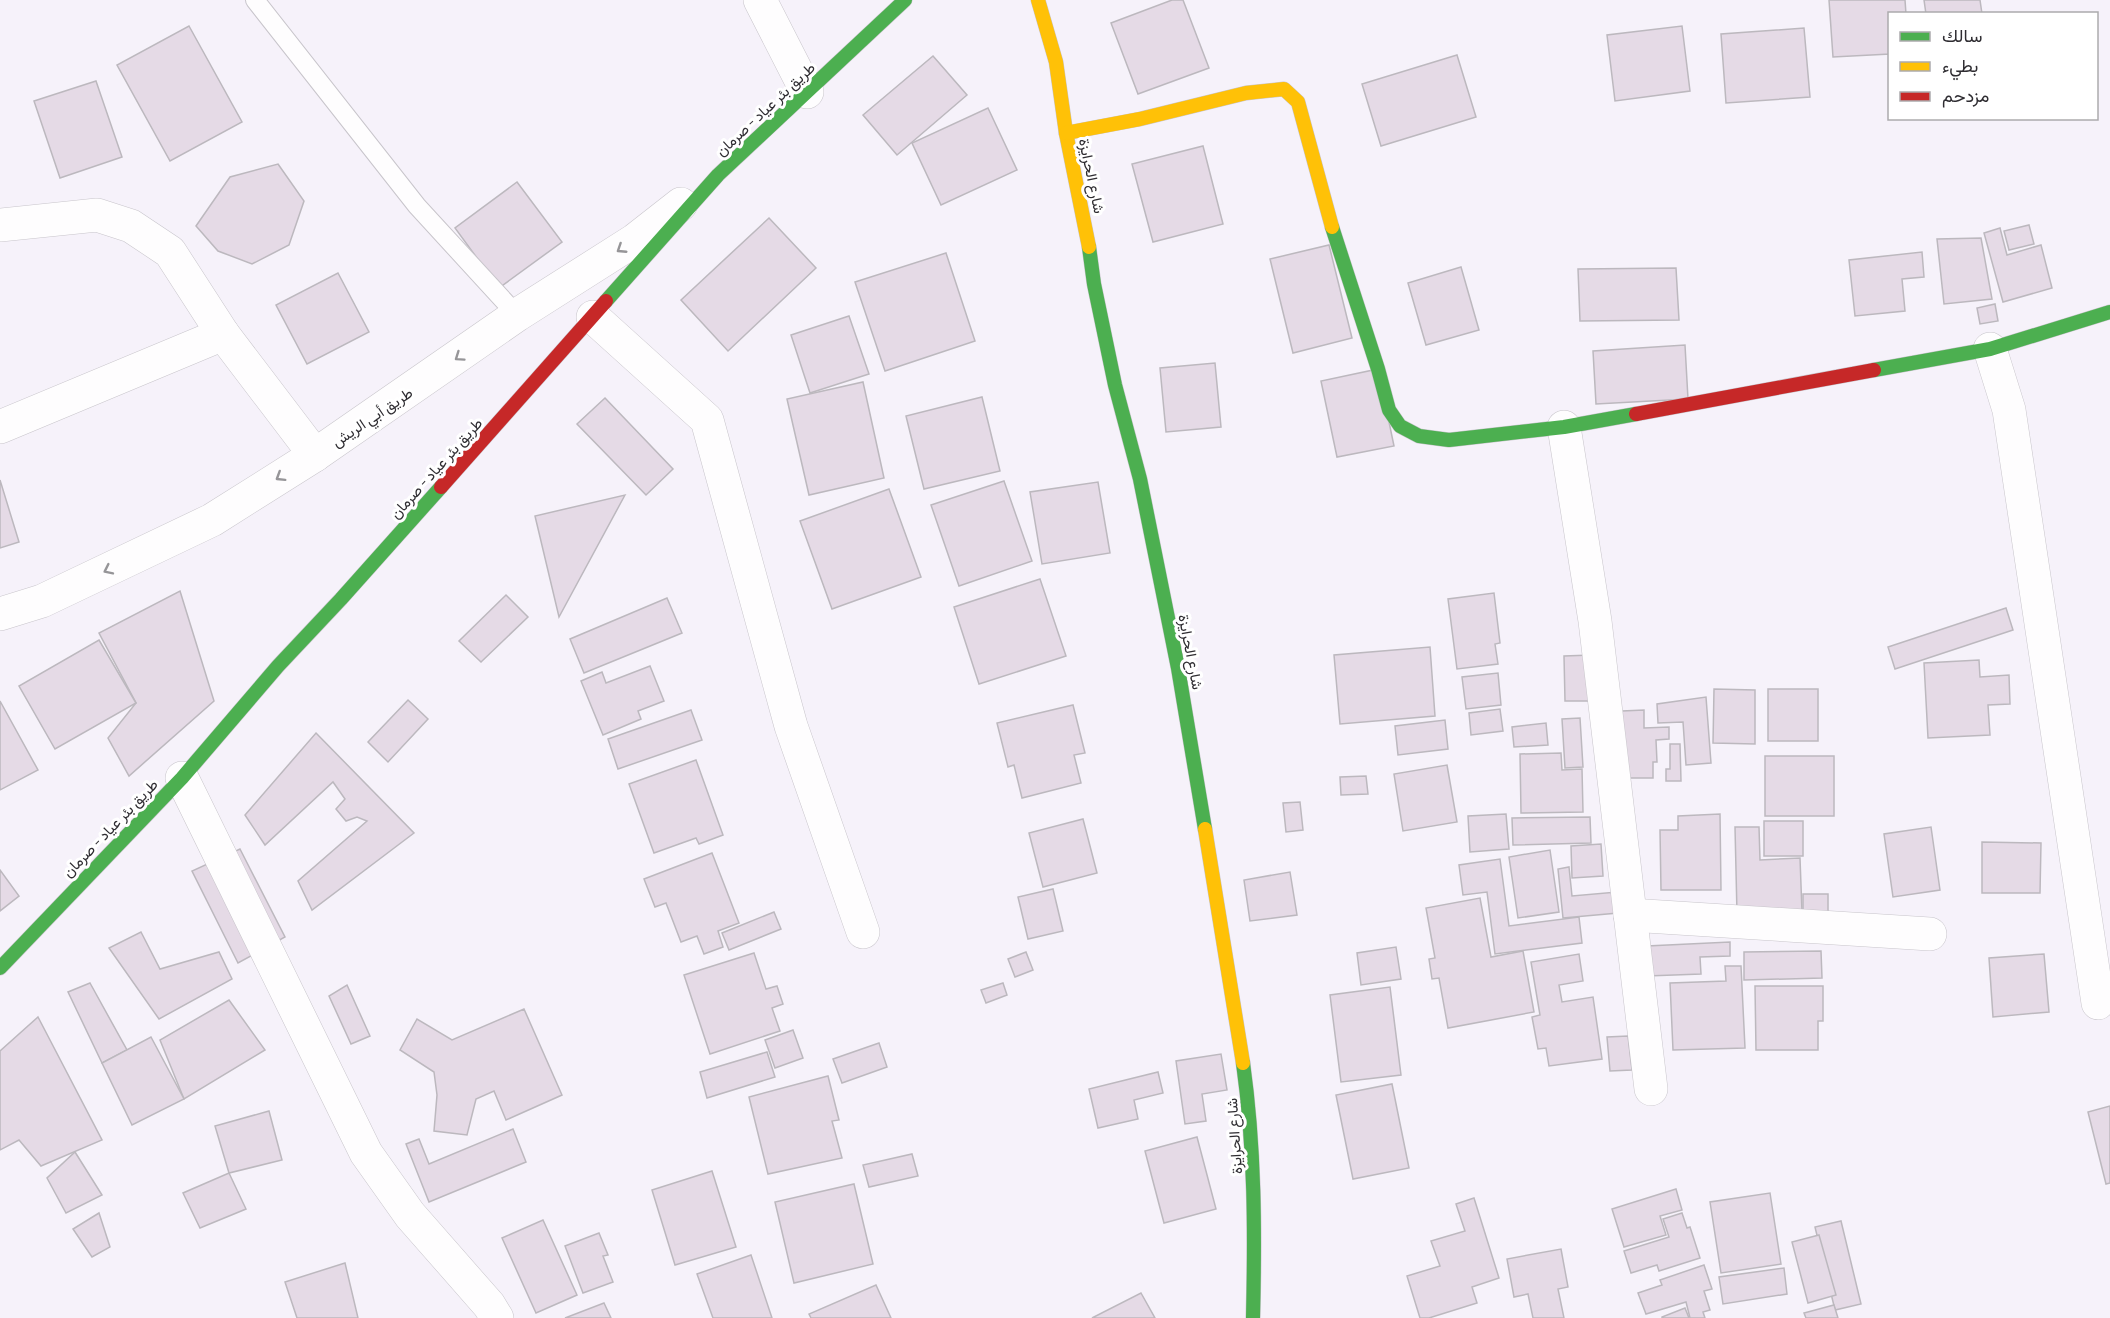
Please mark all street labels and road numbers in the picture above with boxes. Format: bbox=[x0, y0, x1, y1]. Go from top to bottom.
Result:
street label: طريق بئر عياد - صرمان bbox=[711, 57, 820, 161]
street label: شارع الحرايزة bbox=[1073, 137, 1110, 216]
street label: طريق أبي الريش bbox=[327, 382, 419, 454]
street label: طريق بئر عياد - صرمان bbox=[385, 413, 487, 523]
street label: شارع الحرايزة bbox=[1172, 613, 1209, 692]
street label: طريق بئر عياد - صرمان bbox=[58, 774, 163, 882]
street label: شارع الحرايزة bbox=[1221, 1097, 1248, 1175]

